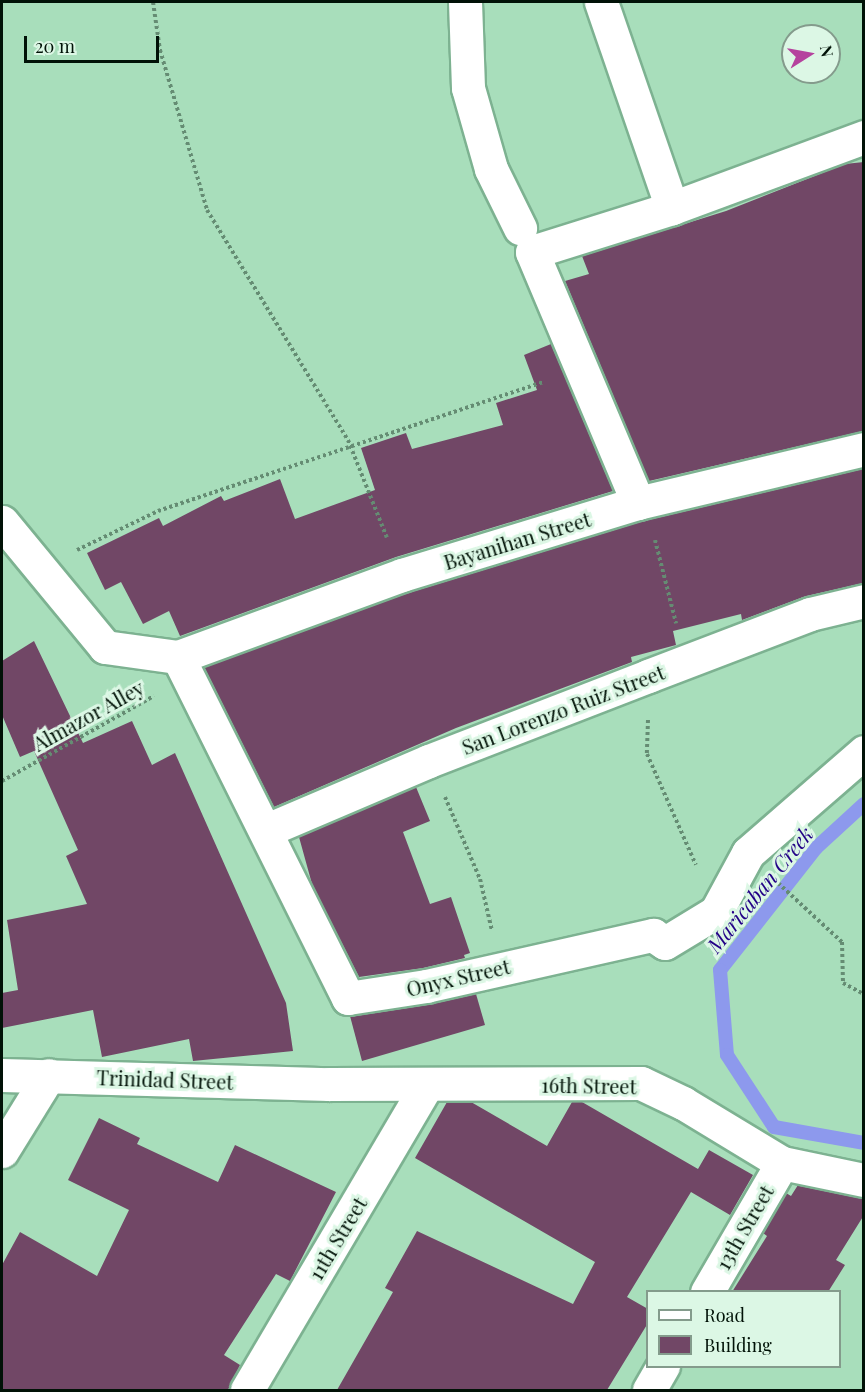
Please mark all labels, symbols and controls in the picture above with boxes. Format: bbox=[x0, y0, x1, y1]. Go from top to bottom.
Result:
scale bar bbox=[27, 24, 162, 62]
north arrow bbox=[781, 24, 841, 84]
text: 20 m bbox=[35, 34, 75, 58]
text: N bbox=[816, 43, 839, 59]
street label: Bayanihan Street bbox=[441, 506, 593, 574]
street label: San Lorenzo Ruiz Street bbox=[458, 659, 668, 759]
street label: Almazor Alley bbox=[28, 674, 148, 756]
water label: Maricaban Creek bbox=[701, 821, 817, 957]
street label: Onyx Street bbox=[404, 953, 512, 1001]
street label: Trinidad Street bbox=[96, 1065, 234, 1093]
street label: 16th Street bbox=[541, 1072, 637, 1098]
street label: 13th Street bbox=[710, 1180, 778, 1274]
street label: 11th Street bbox=[303, 1192, 371, 1284]
legend bbox=[646, 1290, 841, 1368]
text: Road bbox=[704, 1303, 745, 1327]
text: Building bbox=[704, 1333, 772, 1357]

